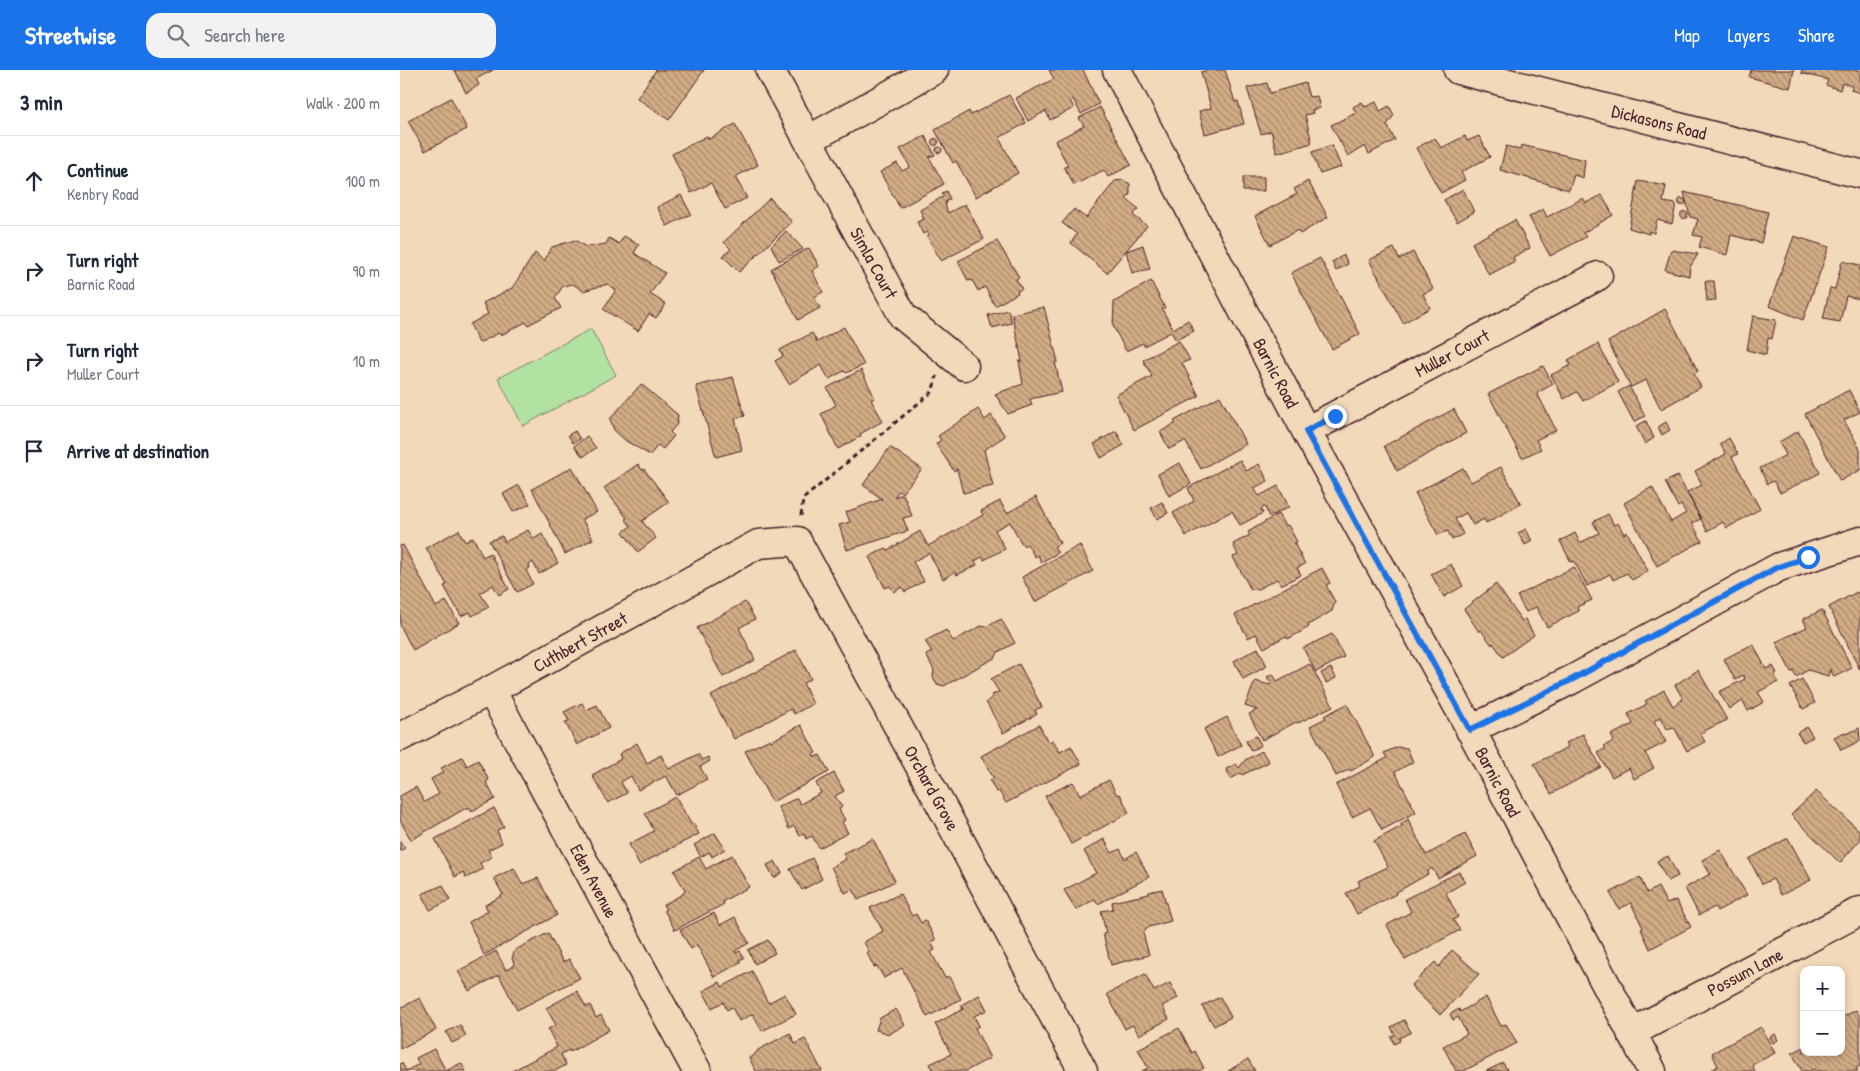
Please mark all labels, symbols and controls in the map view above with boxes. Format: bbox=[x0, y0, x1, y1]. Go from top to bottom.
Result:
search box bbox=[146, 13, 496, 58]
text: Streetwise bbox=[25, 19, 116, 51]
icon: search bbox=[164, 21, 192, 49]
text: Search here bbox=[204, 22, 285, 48]
text: Map bbox=[1674, 23, 1700, 48]
text: Layers bbox=[1728, 23, 1770, 48]
text: Share bbox=[1798, 23, 1835, 48]
text: 3 min bbox=[20, 88, 63, 117]
text: Walk · 200 m bbox=[306, 92, 380, 114]
street label: Dickasons Road bbox=[1609, 98, 1709, 146]
text: Continue bbox=[67, 157, 128, 183]
icon: ahead bbox=[20, 167, 48, 195]
text: 100 m bbox=[345, 170, 380, 192]
text: Kenbry Road bbox=[67, 183, 138, 205]
street label: Simla Court bbox=[844, 223, 904, 304]
text: Turn right bbox=[67, 247, 138, 273]
icon: right bbox=[20, 257, 48, 285]
text: 90 m bbox=[352, 260, 380, 282]
text: Barnic Road bbox=[67, 273, 134, 295]
street label: Muller Court bbox=[1410, 322, 1494, 383]
street label: Barnic Road bbox=[1247, 334, 1305, 412]
text: Turn right bbox=[67, 337, 138, 363]
icon: right bbox=[20, 347, 48, 375]
text: 10 m bbox=[352, 350, 380, 372]
text: Muller Court bbox=[67, 363, 139, 385]
route end bbox=[1324, 405, 1347, 428]
icon: arrive bbox=[20, 437, 48, 465]
text: Arrive at destination bbox=[67, 438, 209, 464]
route start bbox=[1797, 546, 1820, 569]
street label: Cuthbert Street bbox=[528, 605, 632, 678]
street label: Orchard Grove bbox=[898, 741, 966, 835]
street label: Barnic Road bbox=[1469, 743, 1527, 821]
street label: Eden Avenue bbox=[564, 840, 624, 922]
street label: Possum Lane bbox=[1703, 942, 1787, 1002]
map controls bbox=[1800, 966, 1845, 1056]
button: + bbox=[1800, 966, 1845, 1011]
button: − bbox=[1800, 1011, 1845, 1056]

